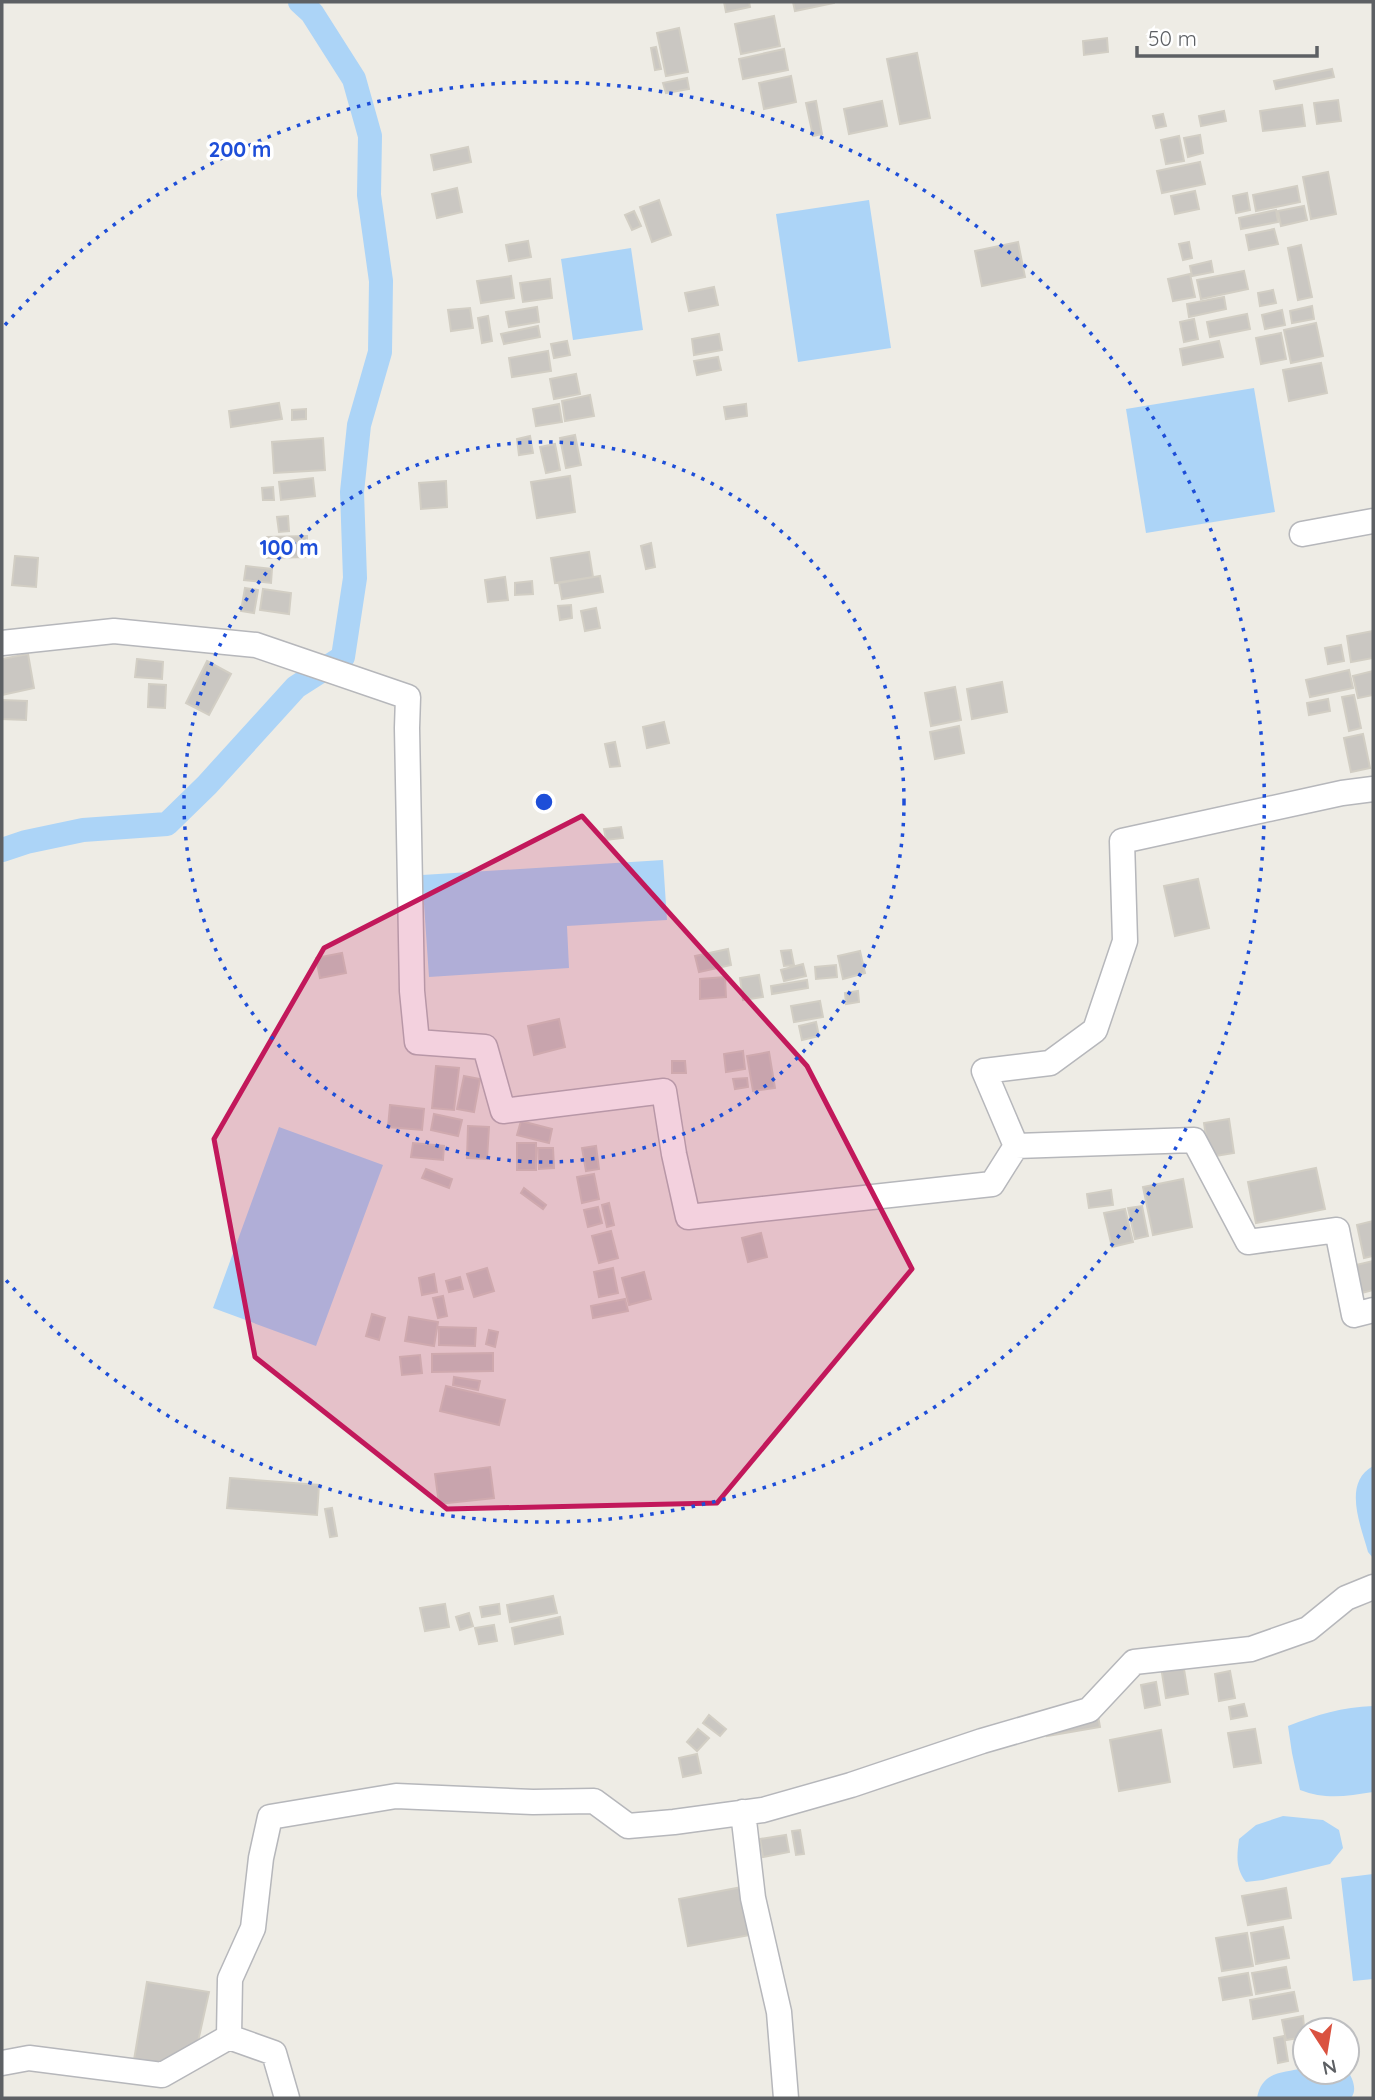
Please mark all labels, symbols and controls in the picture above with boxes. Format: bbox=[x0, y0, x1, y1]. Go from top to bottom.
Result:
scale bar bbox=[1137, 14, 1317, 58]
text: 50 m bbox=[1148, 25, 1197, 51]
text: 200 m bbox=[209, 136, 271, 162]
text: 100 m bbox=[259, 534, 319, 560]
centre of rings bbox=[532, 790, 556, 814]
north arrow bbox=[1291, 2016, 1361, 2086]
text: N bbox=[1320, 2054, 1339, 2081]

